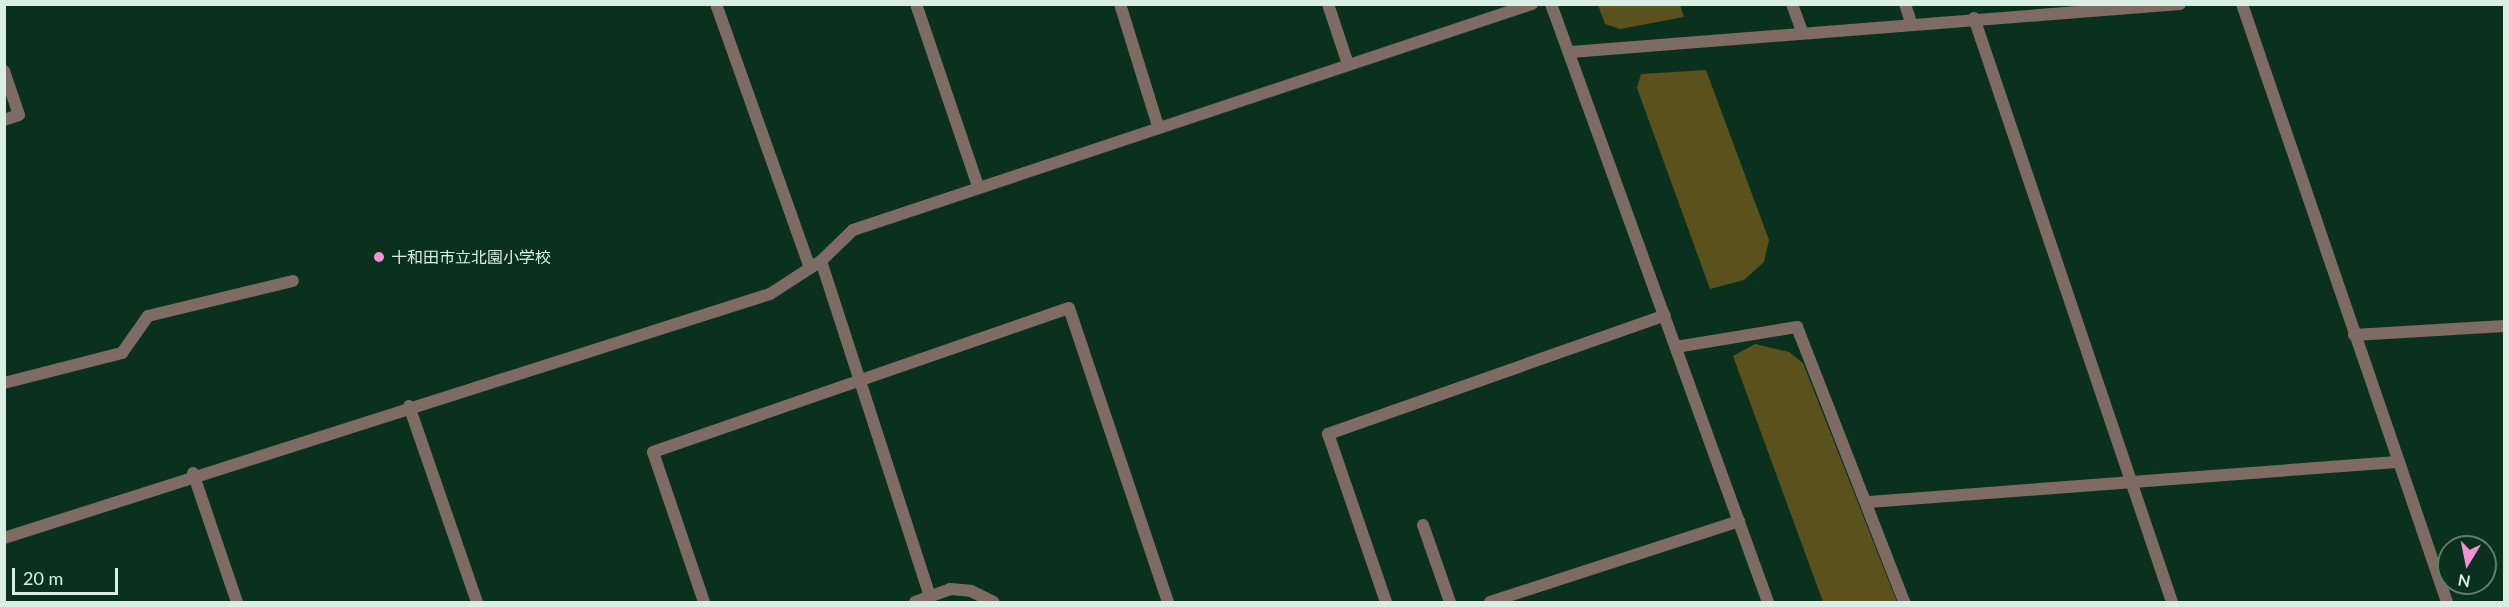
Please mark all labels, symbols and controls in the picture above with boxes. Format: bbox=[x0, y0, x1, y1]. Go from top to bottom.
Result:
place label: 十和田市立北園小学校 bbox=[391, 247, 551, 267]
marker: 十和田市立北園小学校 bbox=[372, 250, 386, 264]
north arrow bbox=[2437, 535, 2497, 595]
scale bar bbox=[15, 556, 122, 594]
text: 20 m bbox=[23, 567, 63, 589]
text: N bbox=[2456, 571, 2472, 592]

